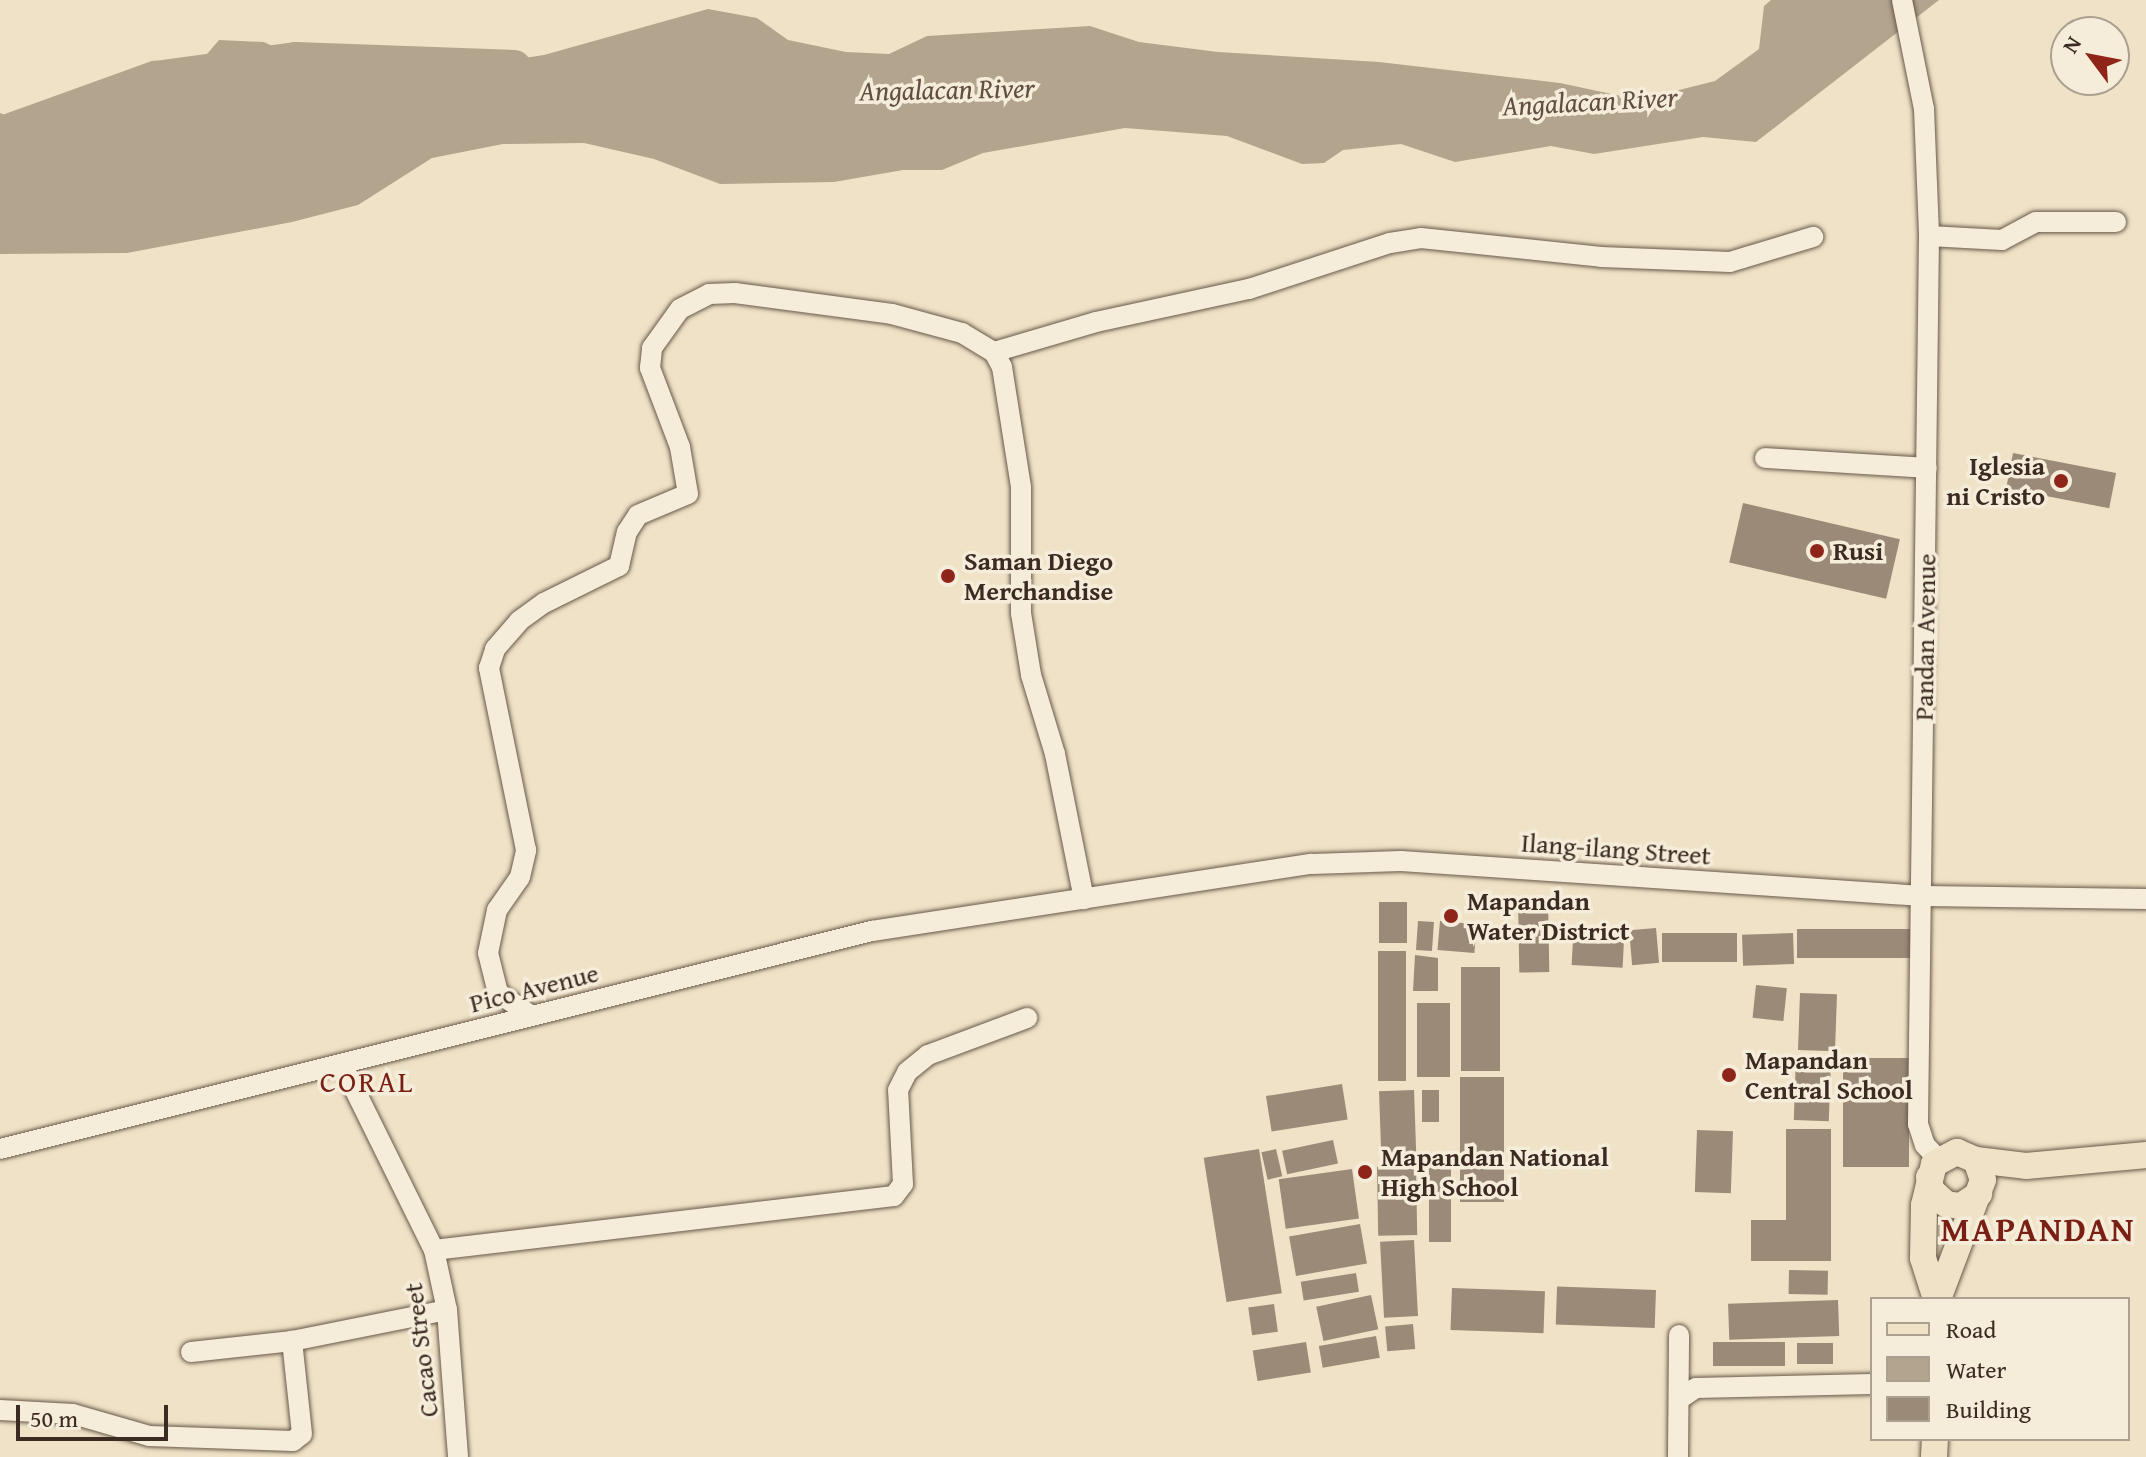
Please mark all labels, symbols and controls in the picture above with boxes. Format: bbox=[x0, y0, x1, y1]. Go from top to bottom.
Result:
north arrow bbox=[2050, 16, 2130, 96]
text: N bbox=[2054, 30, 2089, 59]
water label: Angalacan River bbox=[859, 71, 1035, 107]
water label: Angalacan River bbox=[1501, 80, 1679, 122]
place label: Iglesia ni Cristo bbox=[1946, 450, 2045, 512]
marker: Iglesia ni Cristo bbox=[2052, 472, 2070, 490]
place label: Rusi bbox=[1833, 535, 1883, 567]
marker: Rusi bbox=[1808, 542, 1826, 560]
place label: Saman Diego Merchandise bbox=[964, 545, 1113, 606]
street label: Pandan Avenue bbox=[1908, 553, 1942, 721]
marker: Saman Diego Merchandise bbox=[939, 567, 957, 585]
street label: Ilang-ilang Street bbox=[1520, 827, 1712, 871]
place label: Mapandan Water District bbox=[1467, 885, 1630, 946]
marker: Mapandan Water District bbox=[1442, 907, 1460, 925]
street label: Pico Avenue bbox=[466, 957, 602, 1019]
place label: Mapandan Central School bbox=[1745, 1044, 1913, 1106]
district label: CORAL bbox=[320, 1063, 414, 1099]
marker: Mapandan Central School bbox=[1720, 1066, 1738, 1084]
place label: Mapandan National High School bbox=[1381, 1141, 1609, 1202]
marker: Mapandan National High School bbox=[1356, 1163, 1374, 1181]
district label: MAPANDAN bbox=[1941, 1209, 2135, 1249]
street label: Cacao Street bbox=[397, 1281, 445, 1419]
legend bbox=[1870, 1297, 2130, 1441]
text: Road bbox=[1946, 1312, 1996, 1347]
text: Water bbox=[1946, 1352, 2006, 1387]
scale bar bbox=[20, 1389, 172, 1439]
text: Building bbox=[1946, 1392, 2031, 1427]
text: 50 m bbox=[30, 1401, 78, 1436]

